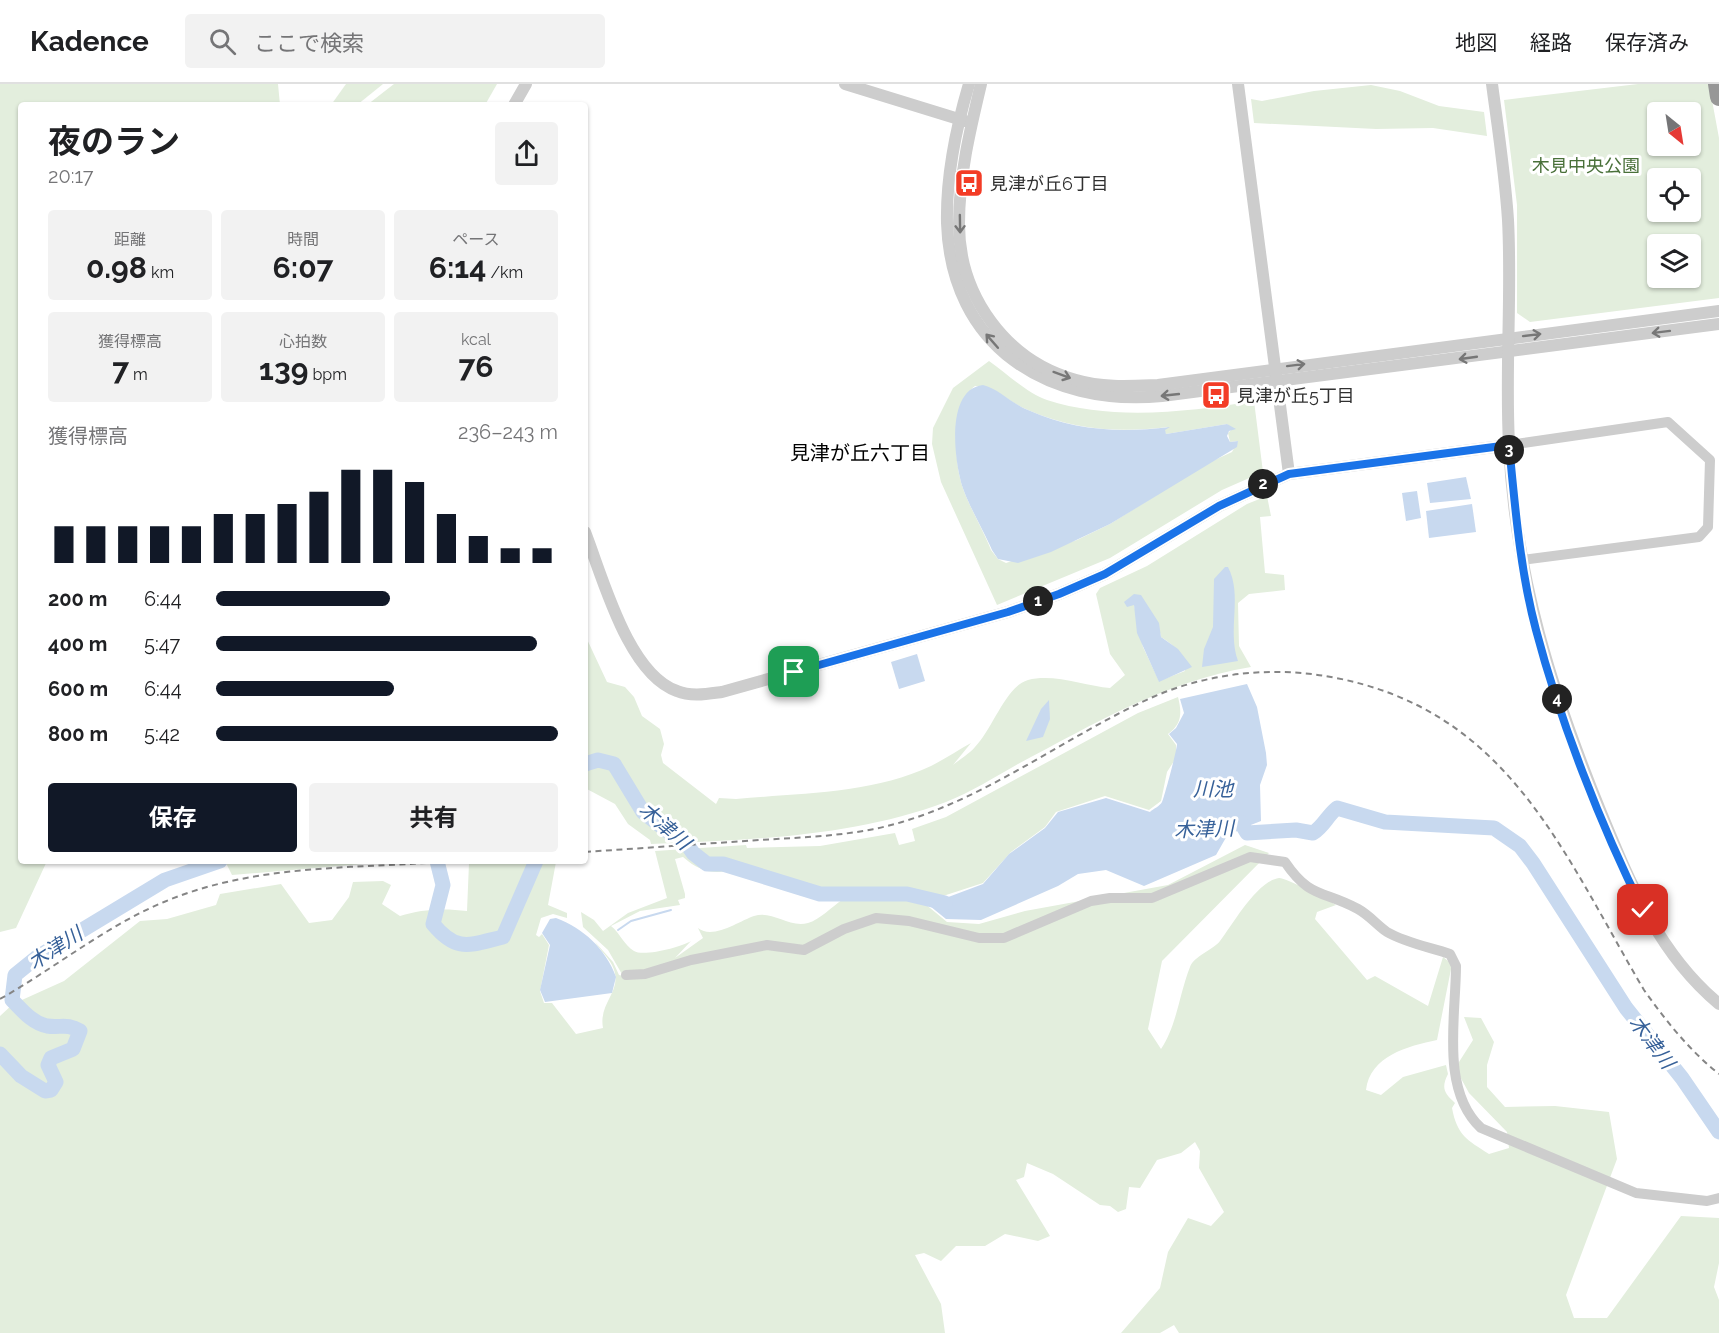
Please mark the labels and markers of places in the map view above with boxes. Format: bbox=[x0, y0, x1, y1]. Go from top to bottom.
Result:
bus stop icon: 見津が丘6丁目 bbox=[953, 167, 985, 199]
place label: 見津が丘6丁目 bbox=[990, 173, 1109, 194]
bus stop icon: 見津が丘5丁目 bbox=[1200, 379, 1232, 411]
place label: 見津が丘5丁目 bbox=[1237, 385, 1355, 406]
pin: 3 bbox=[1494, 435, 1524, 465]
pin: 2 bbox=[1248, 469, 1278, 499]
pin: 1 bbox=[1023, 586, 1053, 616]
pin bbox=[768, 646, 819, 697]
pin: 4 bbox=[1542, 684, 1572, 714]
pin bbox=[1617, 884, 1668, 935]

